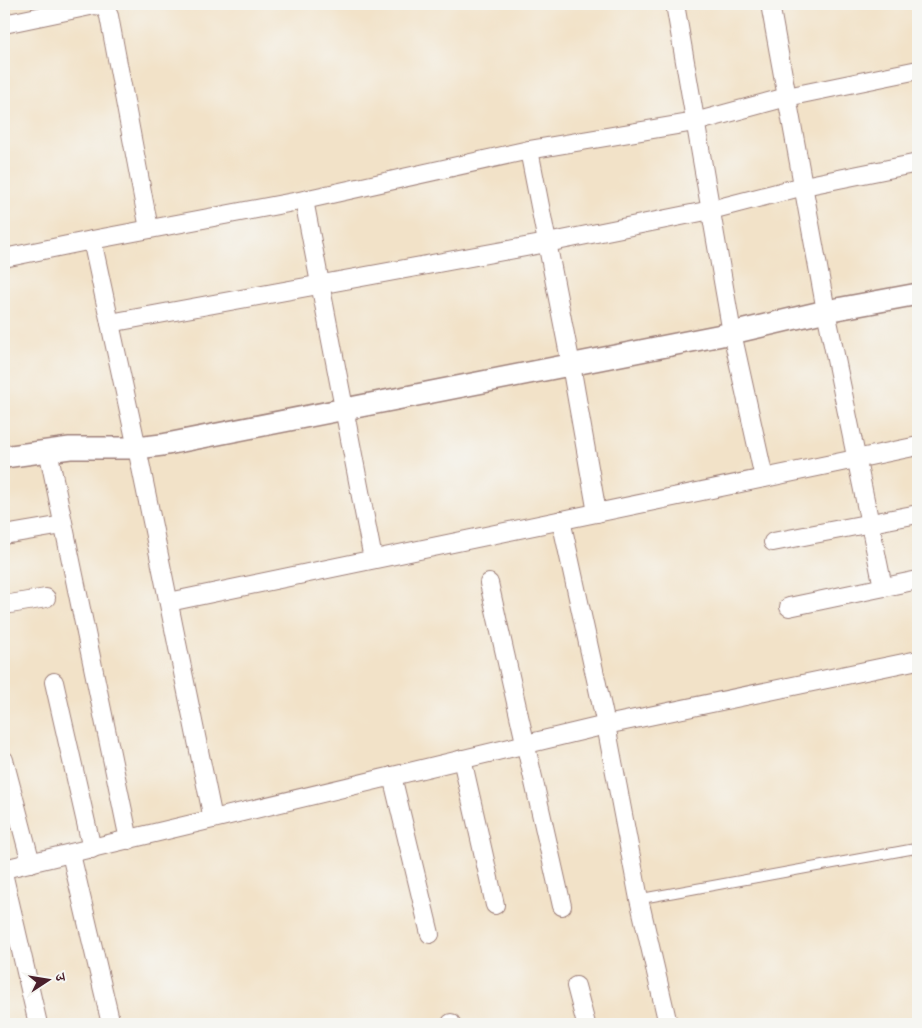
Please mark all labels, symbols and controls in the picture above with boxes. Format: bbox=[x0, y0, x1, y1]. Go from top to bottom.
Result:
north arrow bbox=[22, 956, 72, 1006]
text: उ bbox=[52, 972, 68, 983]

